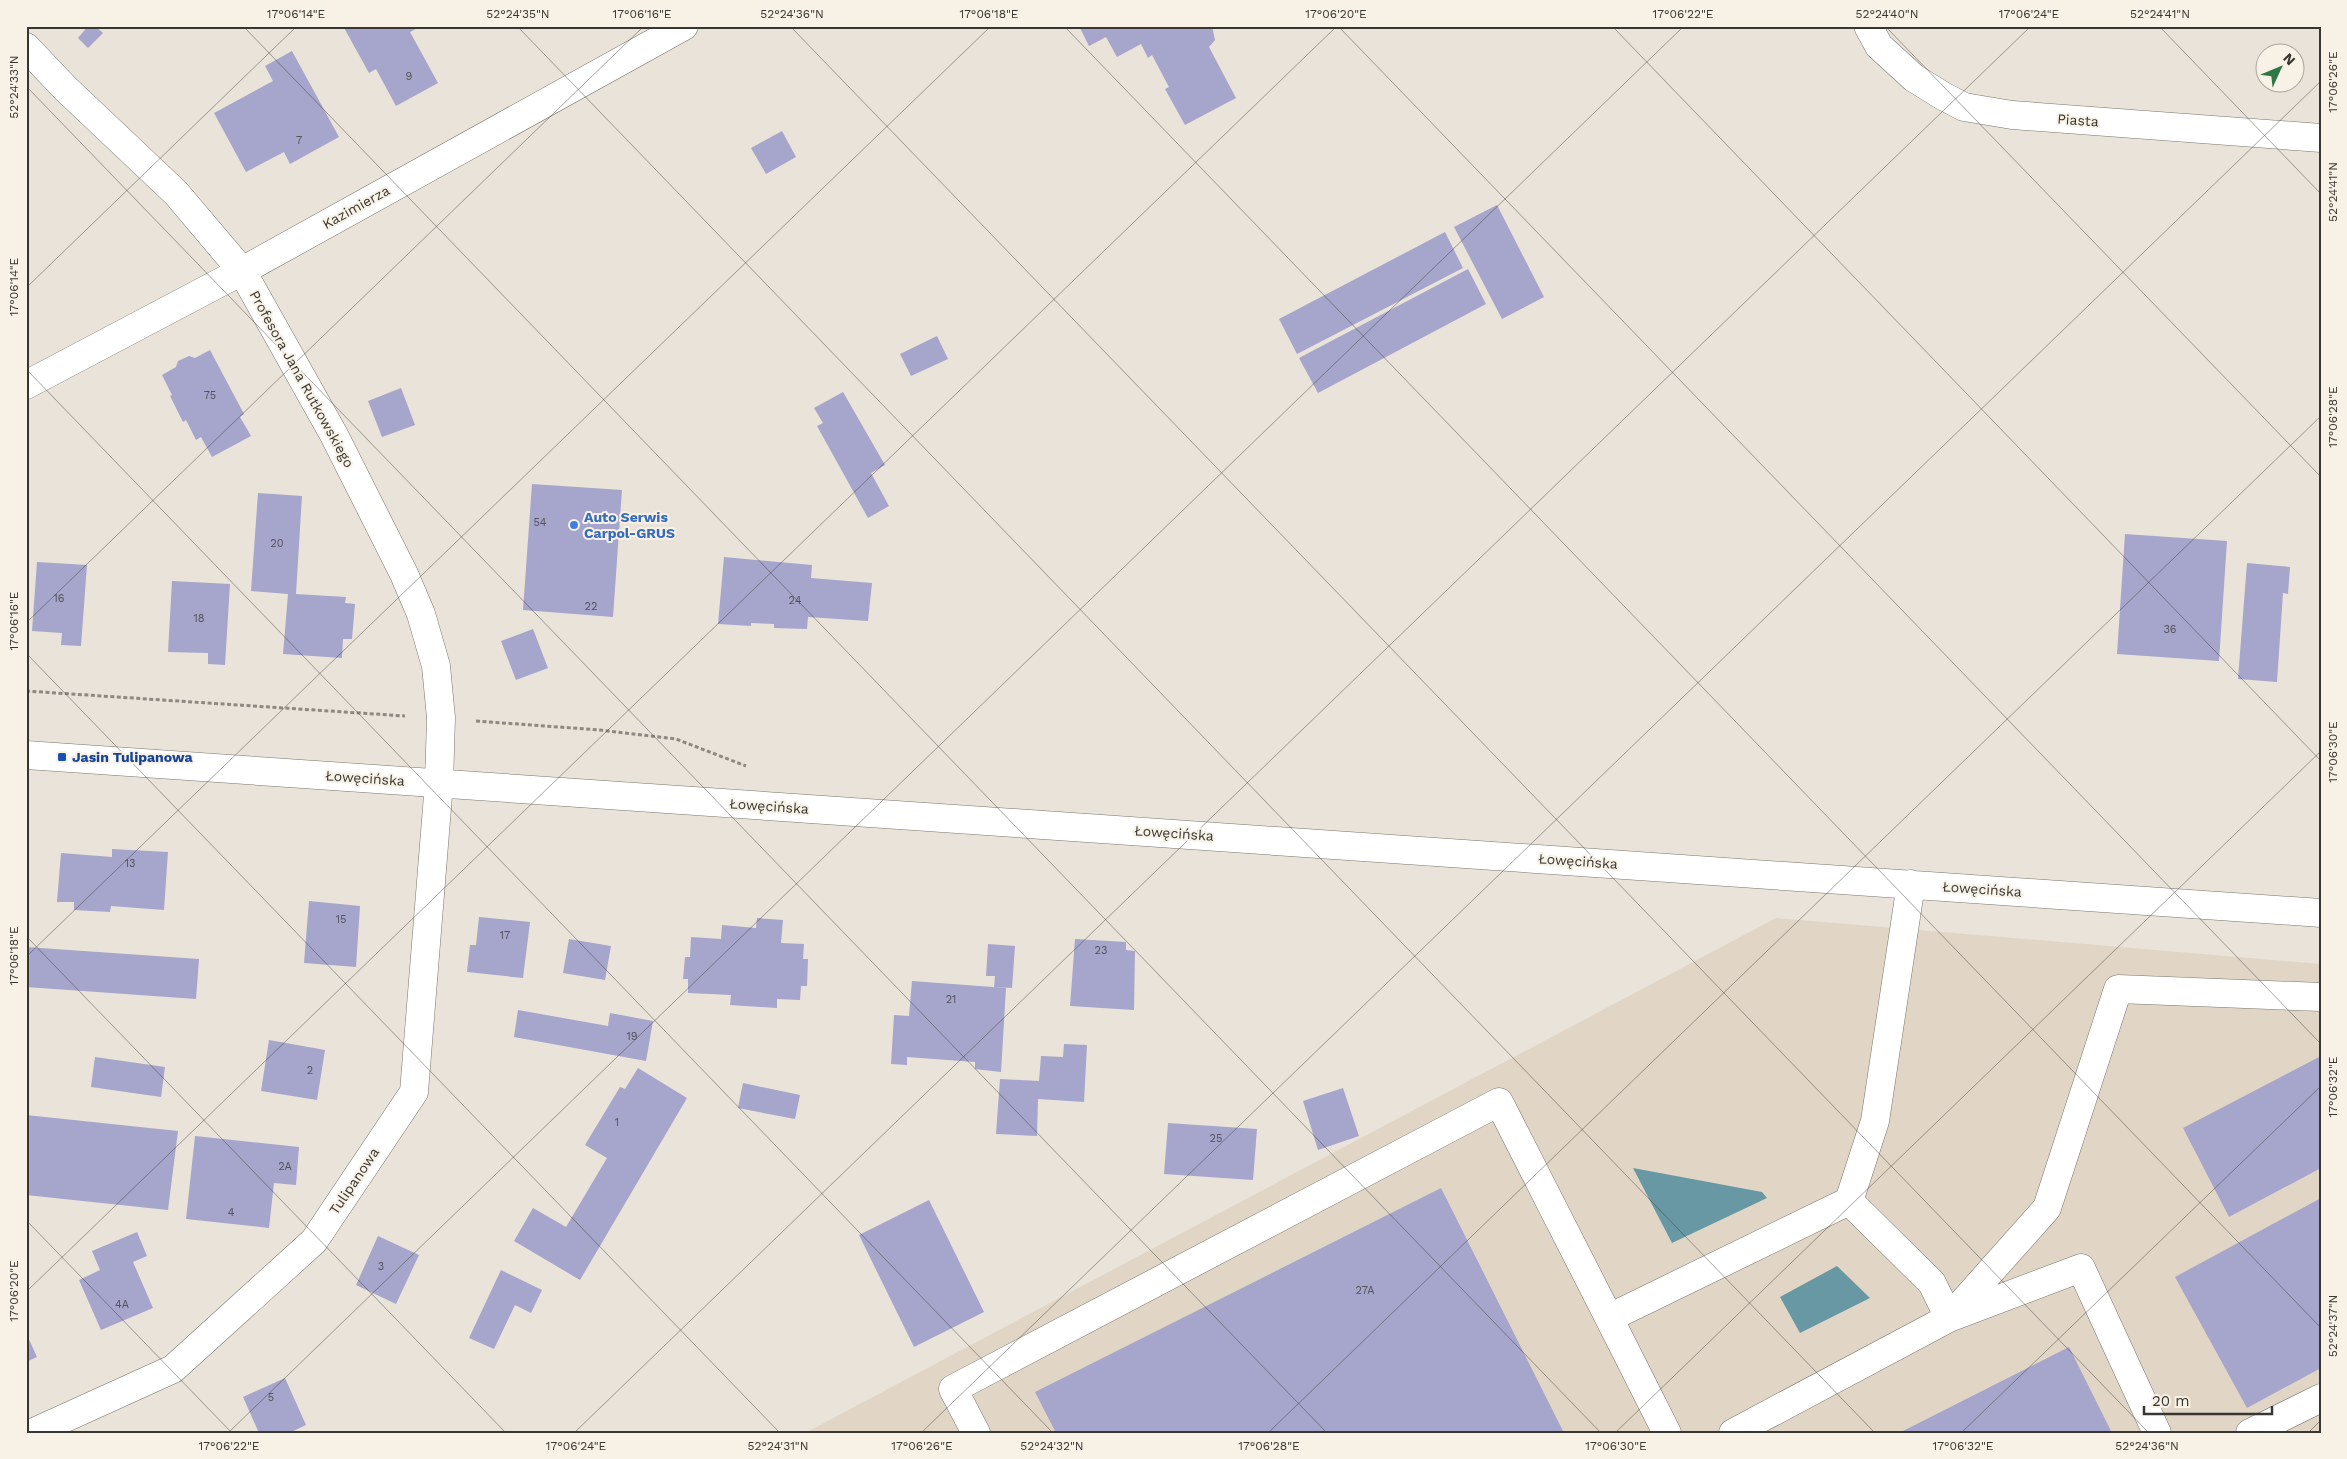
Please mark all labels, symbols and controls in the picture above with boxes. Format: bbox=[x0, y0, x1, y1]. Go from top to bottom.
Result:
text: 17°06'14"E bbox=[267, 7, 326, 21]
text: 52°24'35"N bbox=[486, 7, 550, 21]
text: 17°06'16"E bbox=[613, 7, 672, 21]
text: 52°24'36"N bbox=[760, 7, 824, 21]
text: 17°06'18"E bbox=[959, 7, 1019, 21]
text: 17°06'20"E bbox=[1305, 7, 1367, 21]
text: 17°06'22"E bbox=[1653, 7, 1714, 21]
text: 52°24'40"N bbox=[1855, 7, 1919, 21]
text: 17°06'24"E bbox=[1999, 7, 2060, 21]
text: 52°24'41"N bbox=[2130, 7, 2190, 21]
north arrow bbox=[2254, 42, 2304, 92]
text: N bbox=[2280, 50, 2299, 68]
text: 17°06'26"E bbox=[2326, 51, 2340, 113]
text: 52°24'33"N bbox=[7, 55, 21, 119]
house number: 9 bbox=[406, 70, 413, 83]
street label: Piasta bbox=[2057, 111, 2099, 129]
house number: 7 bbox=[296, 134, 302, 147]
text: 52°24'41"N bbox=[2326, 162, 2340, 222]
street label: Kazimierza bbox=[320, 182, 392, 232]
text: 17°06'14"E bbox=[7, 257, 21, 316]
street label: Profesora Jana Rutkowskiego bbox=[247, 288, 357, 470]
text: 17°06'28"E bbox=[2326, 386, 2340, 448]
house number: 75 bbox=[204, 389, 216, 402]
place label: Auto Serwis Carpol-GRUS bbox=[584, 509, 675, 541]
house number: 54 bbox=[533, 516, 547, 529]
marker: Auto Serwis Carpol-GRUS bbox=[568, 519, 580, 531]
house number: 20 bbox=[270, 537, 284, 550]
text: 17°06'16"E bbox=[7, 591, 21, 650]
house number: 16 bbox=[54, 592, 65, 605]
house number: 24 bbox=[789, 594, 802, 607]
house number: 22 bbox=[585, 600, 597, 613]
house number: 18 bbox=[193, 612, 205, 625]
house number: 36 bbox=[2163, 623, 2177, 636]
text: 17°06'30"E bbox=[2326, 721, 2340, 783]
place label: Jasin Tulipanowa bbox=[72, 749, 193, 765]
marker: Jasin Tulipanowa bbox=[56, 751, 68, 763]
street label: Łowęcińska bbox=[325, 767, 405, 789]
street label: Łowęcińska bbox=[729, 795, 809, 817]
street label: Łowęcińska bbox=[1134, 822, 1214, 844]
street label: Łowęcińska bbox=[1538, 850, 1618, 872]
house number: 13 bbox=[125, 857, 135, 870]
street label: Łowęcińska bbox=[1942, 878, 2022, 900]
house number: 15 bbox=[336, 913, 346, 926]
text: 17°06'18"E bbox=[7, 926, 21, 986]
house number: 17 bbox=[500, 929, 510, 942]
house number: 23 bbox=[1095, 944, 1107, 957]
house number: 21 bbox=[946, 993, 956, 1006]
house number: 19 bbox=[626, 1030, 638, 1043]
text: 17°06'32"E bbox=[2326, 1056, 2340, 1118]
house number: 2 bbox=[307, 1064, 313, 1077]
house number: 1 bbox=[615, 1116, 619, 1129]
house number: 25 bbox=[1210, 1132, 1222, 1145]
street label: Tulipanowa bbox=[326, 1144, 382, 1217]
house number: 2A bbox=[278, 1160, 292, 1173]
house number: 4 bbox=[228, 1206, 235, 1219]
text: 17°06'20"E bbox=[7, 1260, 21, 1322]
house number: 3 bbox=[378, 1260, 384, 1273]
house number: 27A bbox=[1355, 1284, 1375, 1297]
text: 52°24'37"N bbox=[2326, 1295, 2340, 1357]
house number: 4A bbox=[115, 1298, 129, 1311]
scale bar bbox=[2144, 1384, 2272, 1416]
house number: 5 bbox=[268, 1391, 274, 1404]
text: 20 m bbox=[2152, 1392, 2190, 1410]
text: 17°06'22"E bbox=[199, 1439, 260, 1453]
text: 17°06'24"E bbox=[546, 1439, 607, 1453]
text: 52°24'31"N bbox=[748, 1439, 809, 1453]
text: 17°06'26"E bbox=[891, 1439, 953, 1453]
text: 52°24'32"N bbox=[1020, 1439, 1084, 1453]
text: 17°06'28"E bbox=[1238, 1439, 1300, 1453]
text: 17°06'30"E bbox=[1585, 1439, 1647, 1453]
text: 17°06'32"E bbox=[1933, 1439, 1994, 1453]
text: 52°24'36"N bbox=[2115, 1439, 2179, 1453]

